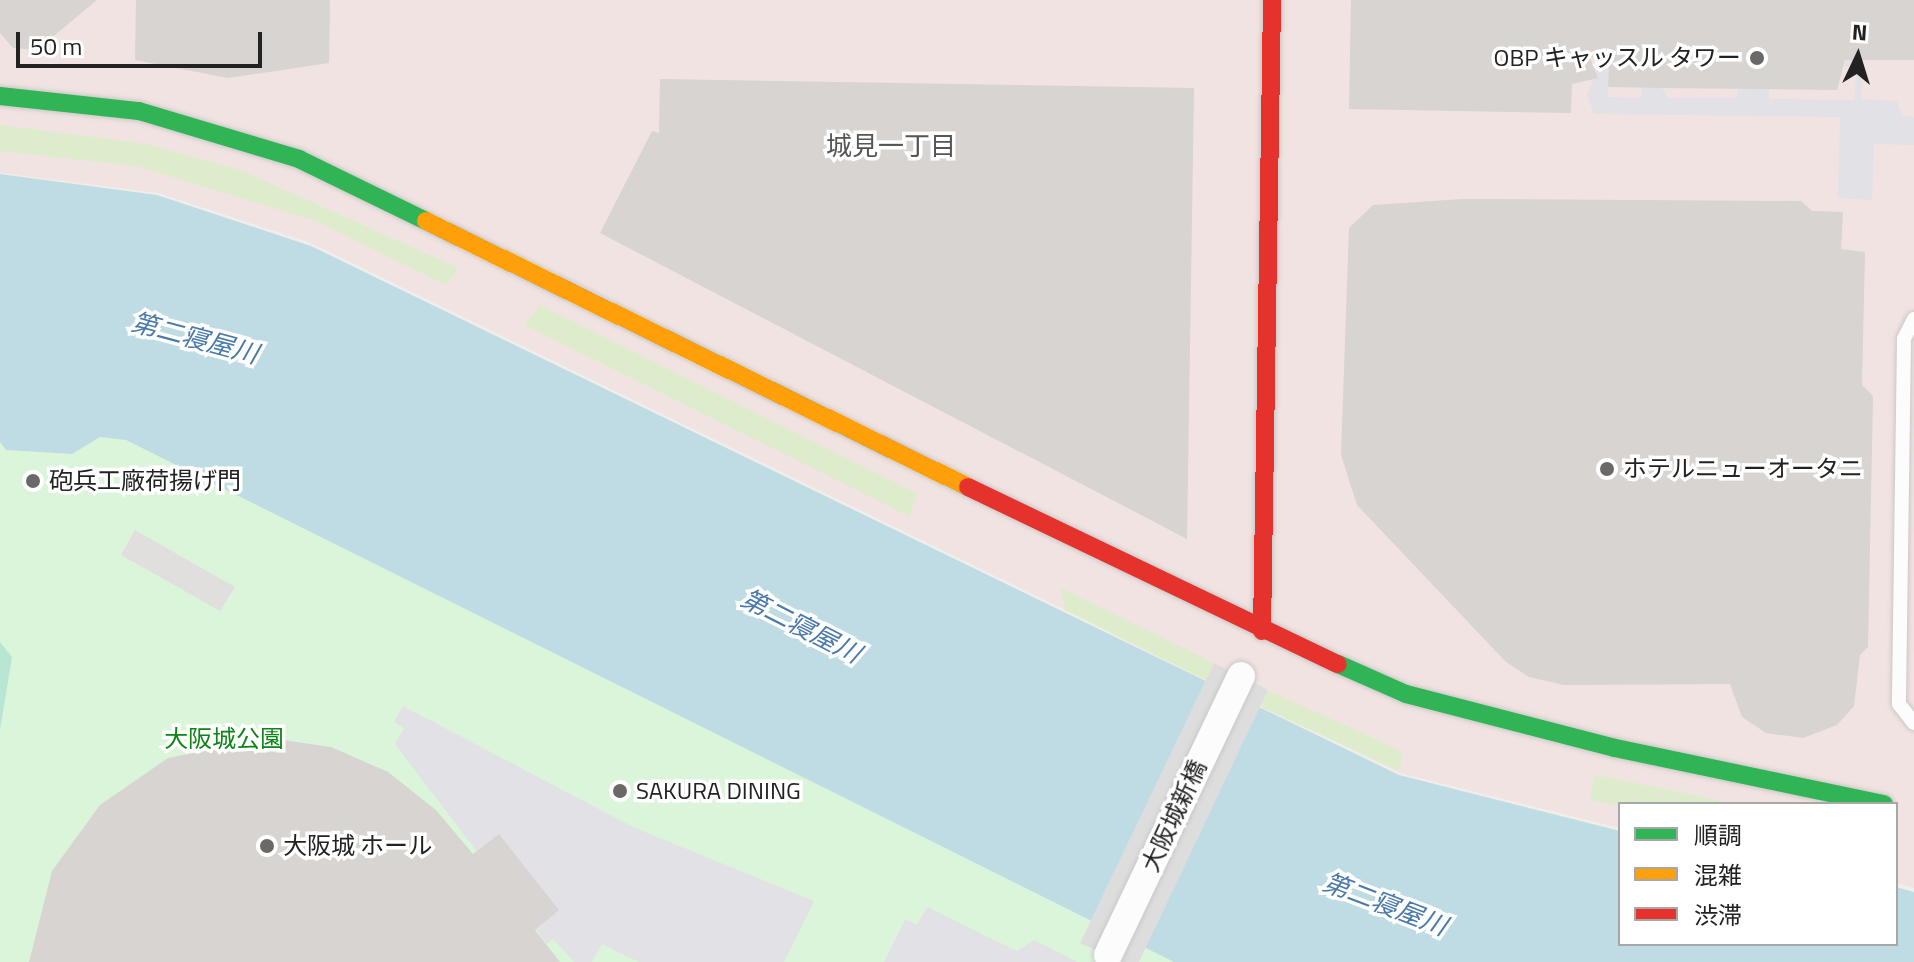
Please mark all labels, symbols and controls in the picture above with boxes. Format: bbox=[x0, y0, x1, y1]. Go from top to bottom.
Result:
text: N bbox=[1851, 15, 1868, 50]
scale bar bbox=[20, 16, 266, 66]
north arrow bbox=[1818, 16, 1898, 96]
text: 50 m bbox=[30, 28, 82, 64]
place label: OBP キャッスル タワー bbox=[1494, 44, 1741, 72]
marker: OBP キャッスル タワー bbox=[1748, 49, 1766, 67]
district label: 城見一丁目 bbox=[826, 130, 956, 162]
water label: 第二寝屋川 bbox=[128, 306, 262, 370]
place label: ホテルニューオータニ bbox=[1623, 455, 1863, 483]
marker: ホテルニューオータニ bbox=[1598, 460, 1616, 478]
place label: 砲兵工廠荷揚げ門 bbox=[49, 467, 241, 495]
marker: 砲兵工廠荷揚げ門 bbox=[24, 472, 42, 490]
water label: 第二寝屋川 bbox=[736, 583, 866, 669]
park label: 大阪城公園 bbox=[164, 725, 284, 753]
street label: 大阪城新橋 bbox=[1136, 756, 1212, 876]
place label: SAKURA DINING bbox=[636, 777, 801, 805]
marker: SAKURA DINING bbox=[611, 782, 629, 800]
legend bbox=[1618, 802, 1898, 946]
text: 順調 bbox=[1694, 817, 1742, 853]
place label: 大阪城 ホール bbox=[283, 832, 432, 860]
marker: 大阪城 ホール bbox=[258, 837, 276, 855]
text: 混雑 bbox=[1694, 857, 1742, 893]
water label: 第二寝屋川 bbox=[1319, 866, 1451, 942]
text: 渋滞 bbox=[1694, 897, 1742, 933]

